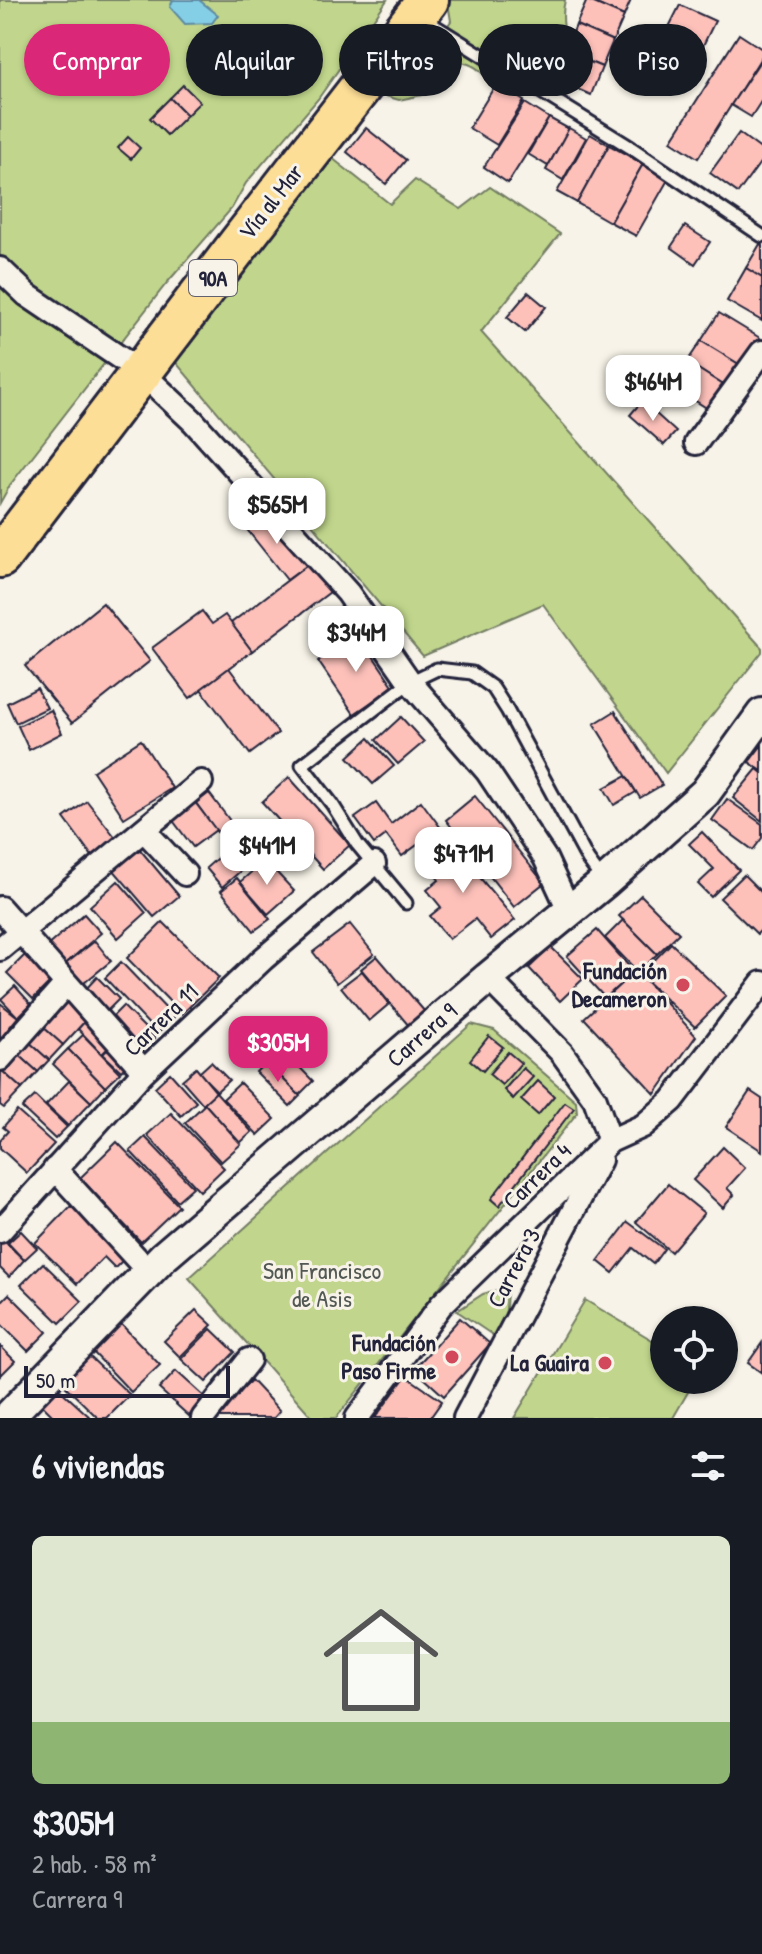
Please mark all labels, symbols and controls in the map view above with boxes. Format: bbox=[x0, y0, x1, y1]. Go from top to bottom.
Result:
chip: Comprar bbox=[24, 24, 170, 96]
chip: Alquilar bbox=[186, 24, 323, 96]
chip: Filtros bbox=[339, 24, 462, 96]
chip: Nuevo bbox=[478, 24, 593, 96]
chip: Piso bbox=[609, 24, 707, 96]
street label: Vía al Mar bbox=[231, 157, 310, 246]
road number: 90A bbox=[189, 260, 237, 296]
pin: $464M bbox=[597, 355, 709, 423]
text: $464M bbox=[624, 363, 682, 398]
pin: $565M bbox=[221, 478, 333, 546]
text: $565M bbox=[246, 486, 308, 521]
pin: $344M bbox=[300, 606, 412, 674]
text: $344M bbox=[326, 614, 386, 649]
pin: $441M bbox=[211, 819, 323, 887]
text: $441M bbox=[238, 827, 296, 862]
pin: $471M bbox=[407, 827, 519, 895]
text: $471M bbox=[433, 835, 493, 870]
place label: Fundación Decameron bbox=[572, 954, 667, 1014]
street label: Carrera 11 bbox=[116, 976, 205, 1063]
marker: Fundación Decameron bbox=[674, 976, 692, 994]
street label: Carrera 9 bbox=[379, 995, 464, 1074]
pin: $305M bbox=[222, 1016, 334, 1084]
text: $305M bbox=[247, 1024, 309, 1059]
street label: Carrera 4 bbox=[495, 1135, 578, 1216]
street label: Carrera 3 bbox=[479, 1222, 547, 1313]
park label: San Francisco de Asis bbox=[263, 1254, 381, 1314]
map controls bbox=[650, 1306, 738, 1394]
button: locate bbox=[650, 1306, 738, 1394]
place label: Fundación Paso Firme bbox=[341, 1326, 436, 1386]
place label: La Guaira bbox=[511, 1346, 590, 1378]
marker: Fundación Paso Firme bbox=[443, 1348, 461, 1366]
marker: La Guaira bbox=[596, 1354, 614, 1372]
scale bar bbox=[24, 1362, 230, 1398]
text: 50 m bbox=[36, 1365, 75, 1395]
text: 6 viviendas bbox=[32, 1443, 164, 1489]
icon: filters bbox=[686, 1444, 730, 1488]
icon: home bbox=[309, 1588, 453, 1732]
text: $305M bbox=[32, 1800, 114, 1846]
text: 2 hab. · 58 m² bbox=[32, 1846, 157, 1881]
text: Carrera 9 bbox=[32, 1881, 123, 1916]

